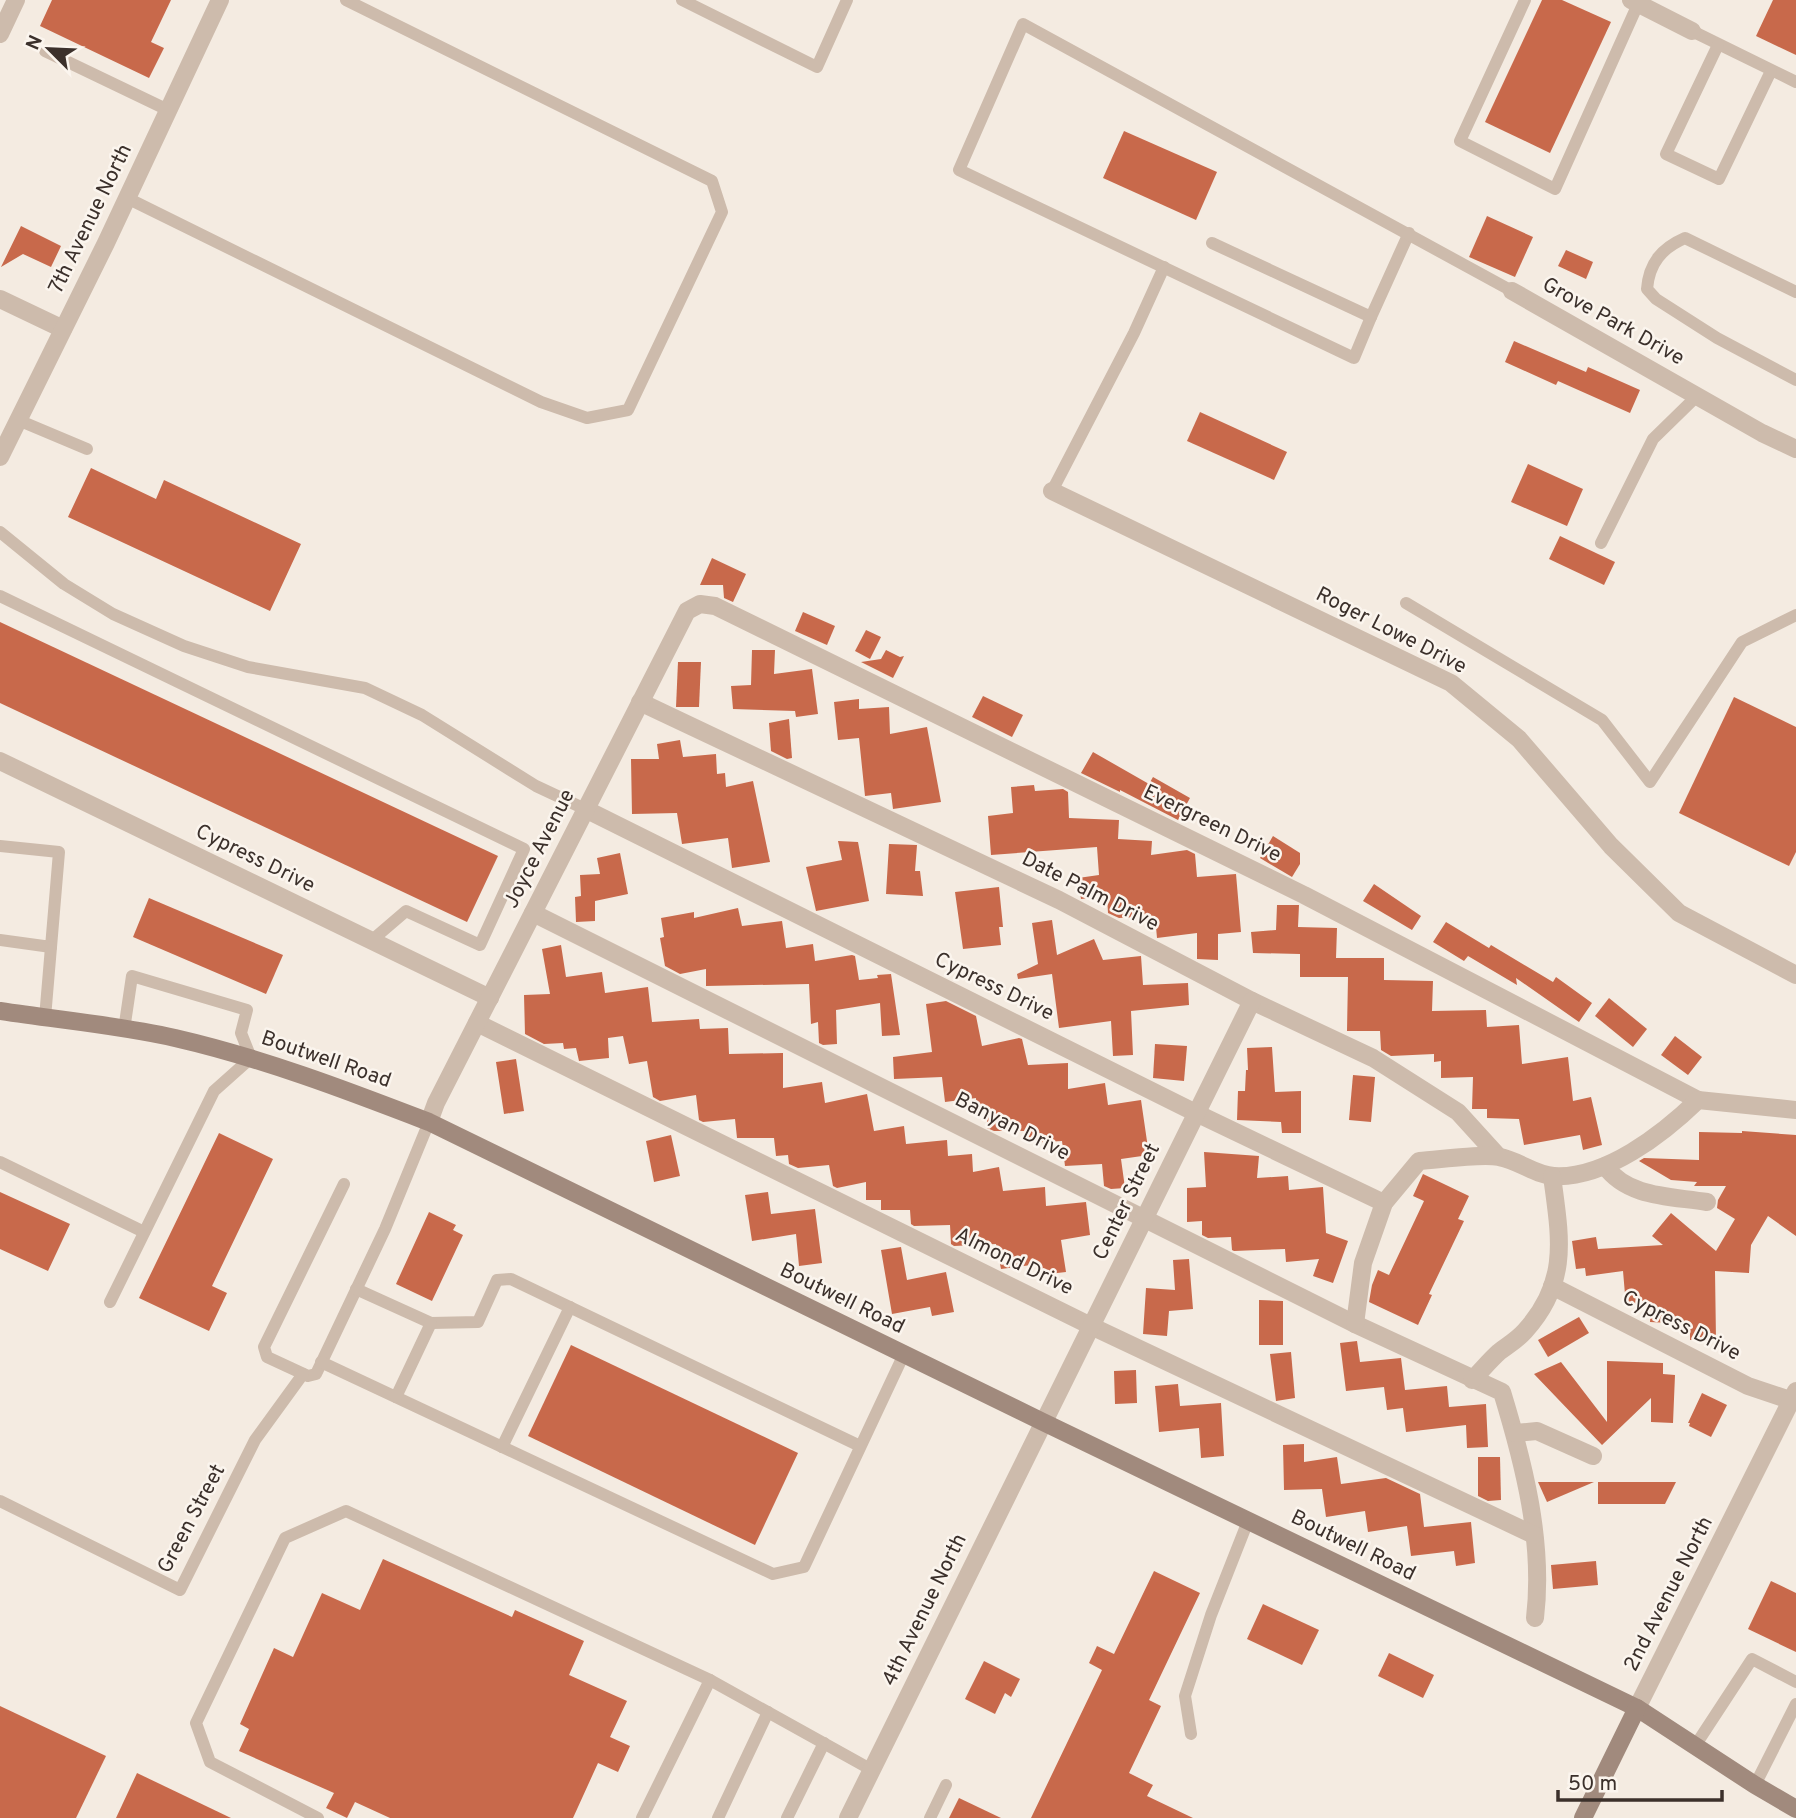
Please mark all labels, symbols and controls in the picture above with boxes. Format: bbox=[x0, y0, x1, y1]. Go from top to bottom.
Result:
north arrow bbox=[14, 14, 84, 84]
text: N bbox=[22, 32, 49, 54]
street label: 7th Avenue North bbox=[43, 140, 139, 298]
street label: Grove Park Drive bbox=[1537, 272, 1689, 372]
street label: Roger Lowe Drive bbox=[1311, 581, 1471, 681]
street label: Evergreen Drive bbox=[1138, 779, 1286, 869]
street label: Joyce Avenue bbox=[498, 785, 582, 913]
street label: Cypress Drive bbox=[191, 818, 319, 900]
street label: Date Palm Drive bbox=[1017, 846, 1163, 938]
street label: Cypress Drive bbox=[930, 946, 1058, 1028]
street label: Boutwell Road bbox=[257, 1025, 395, 1095]
street label: Banyan Drive bbox=[950, 1086, 1074, 1168]
street label: Center Street bbox=[1087, 1139, 1167, 1265]
street label: Almond Drive bbox=[951, 1222, 1077, 1302]
street label: Boutwell Road bbox=[775, 1257, 909, 1341]
street label: Cypress Drive bbox=[1617, 1285, 1745, 1367]
street label: Green Street bbox=[152, 1460, 232, 1578]
street label: Boutwell Road bbox=[1286, 1504, 1420, 1588]
street label: 2nd Avenue North bbox=[1618, 1512, 1720, 1676]
street label: 4th Avenue North bbox=[876, 1529, 974, 1691]
scale bar bbox=[1558, 1758, 1722, 1802]
text: 50 m bbox=[1568, 1771, 1617, 1798]

